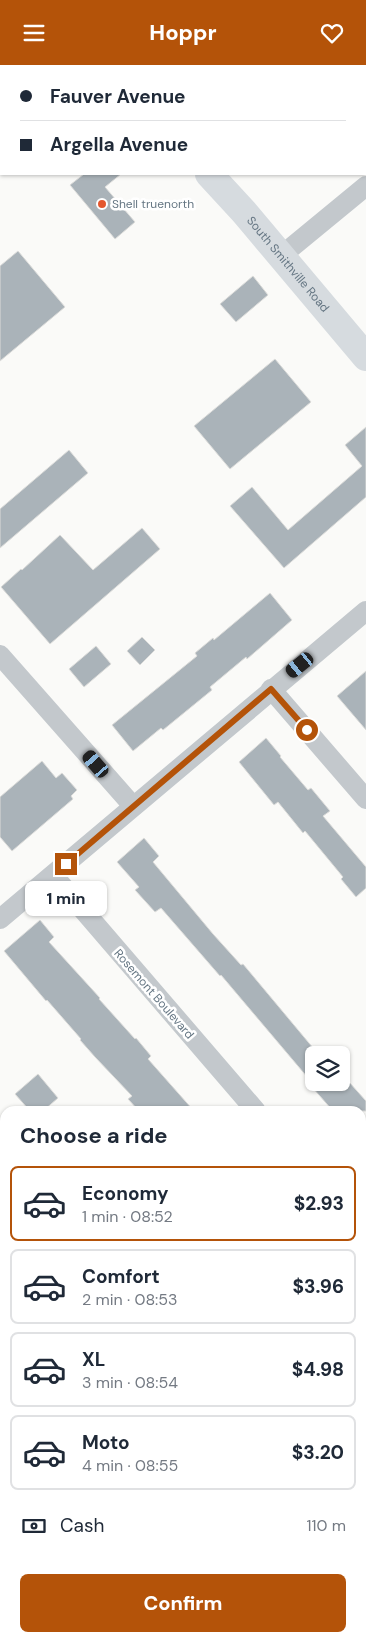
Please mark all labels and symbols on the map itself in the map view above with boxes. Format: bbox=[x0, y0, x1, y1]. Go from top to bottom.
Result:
place label: Shell truenorth bbox=[112, 196, 194, 212]
marker: Shell truenorth bbox=[96, 198, 108, 210]
street label: South Smithville Road bbox=[243, 213, 333, 316]
car bbox=[283, 650, 316, 680]
route start bbox=[296, 719, 318, 741]
car bbox=[80, 748, 111, 780]
route end bbox=[55, 853, 77, 875]
callout: 1 min bbox=[25, 881, 107, 917]
street label: Rosemont Boulevard bbox=[111, 946, 197, 1042]

